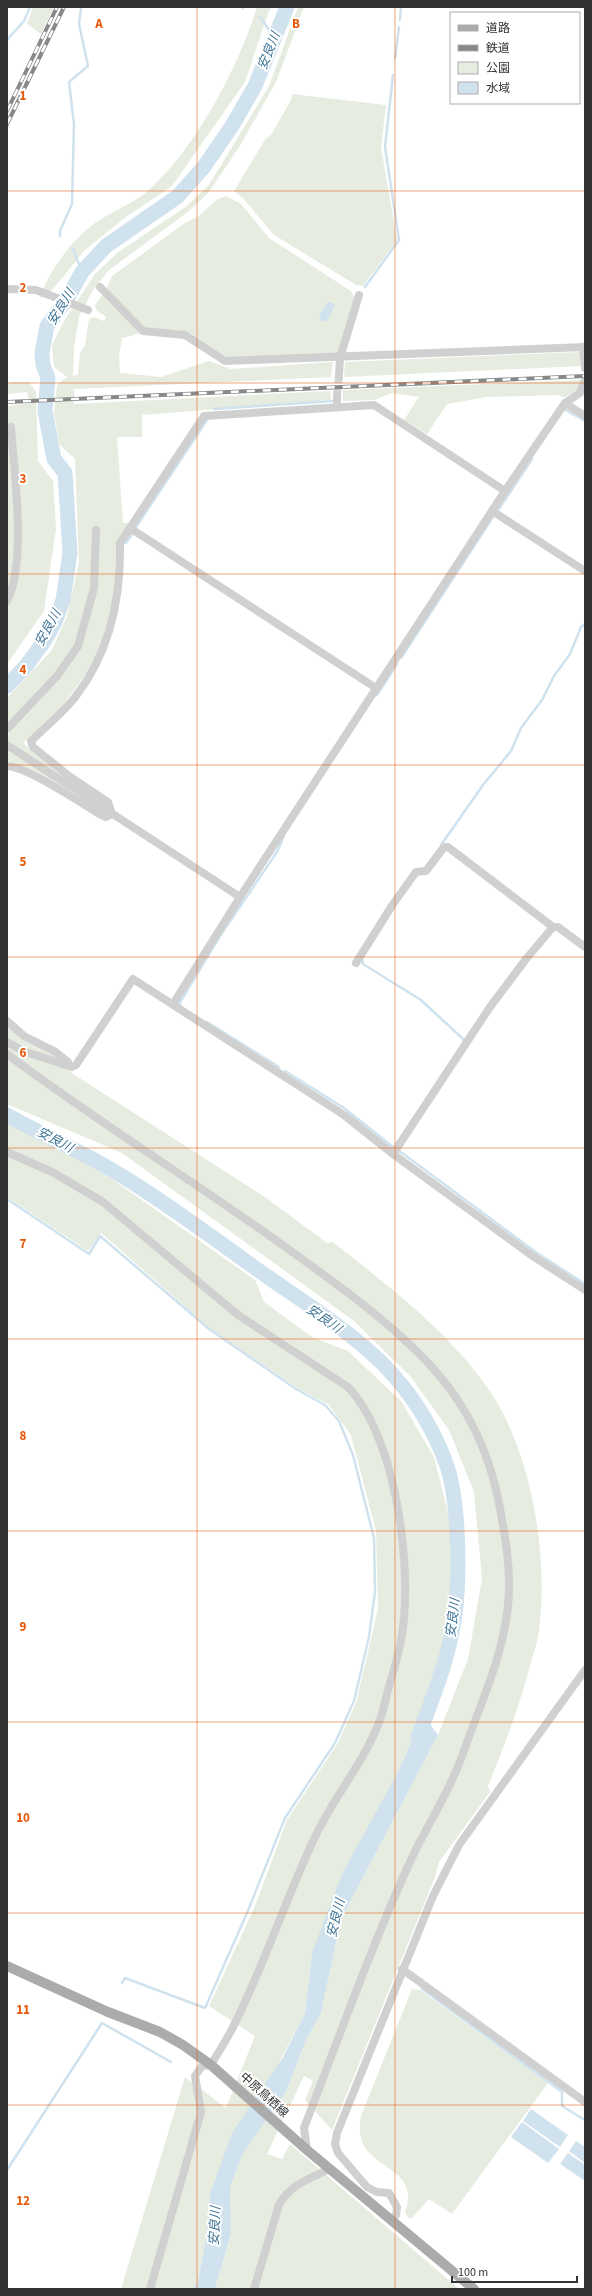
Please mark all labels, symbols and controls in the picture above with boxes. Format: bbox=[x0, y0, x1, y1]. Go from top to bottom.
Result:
legend bbox=[450, 12, 580, 104]
text: A bbox=[94, 15, 103, 33]
text: B bbox=[292, 15, 300, 33]
text: 道路 bbox=[486, 20, 510, 37]
water label: 安良川 bbox=[253, 28, 285, 72]
text: 鉄道 bbox=[486, 40, 510, 57]
text: 公園 bbox=[486, 60, 510, 77]
text: 水域 bbox=[486, 80, 510, 97]
text: 1 bbox=[20, 87, 27, 105]
text: 2 bbox=[20, 279, 27, 297]
water label: 安良川 bbox=[43, 284, 80, 328]
text: 3 bbox=[20, 470, 27, 488]
water label: 安良川 bbox=[31, 605, 66, 649]
text: 4 bbox=[20, 661, 27, 679]
text: 5 bbox=[20, 853, 27, 871]
text: 6 bbox=[20, 1044, 27, 1062]
water label: 安良川 bbox=[34, 1123, 78, 1158]
text: 7 bbox=[20, 1235, 27, 1253]
water label: 安良川 bbox=[303, 1300, 347, 1339]
text: 8 bbox=[20, 1427, 27, 1445]
water label: 安良川 bbox=[442, 1596, 465, 1638]
text: 9 bbox=[20, 1618, 27, 1636]
text: 10 bbox=[16, 1809, 30, 1827]
water label: 安良川 bbox=[323, 1895, 350, 1939]
text: 11 bbox=[16, 2001, 30, 2019]
street label: 中原鳥栖線 bbox=[236, 2069, 292, 2121]
text: 12 bbox=[16, 2192, 30, 2210]
water label: 安良川 bbox=[205, 2204, 225, 2246]
scale bar bbox=[452, 2258, 577, 2284]
text: 100 m bbox=[458, 2264, 488, 2281]

